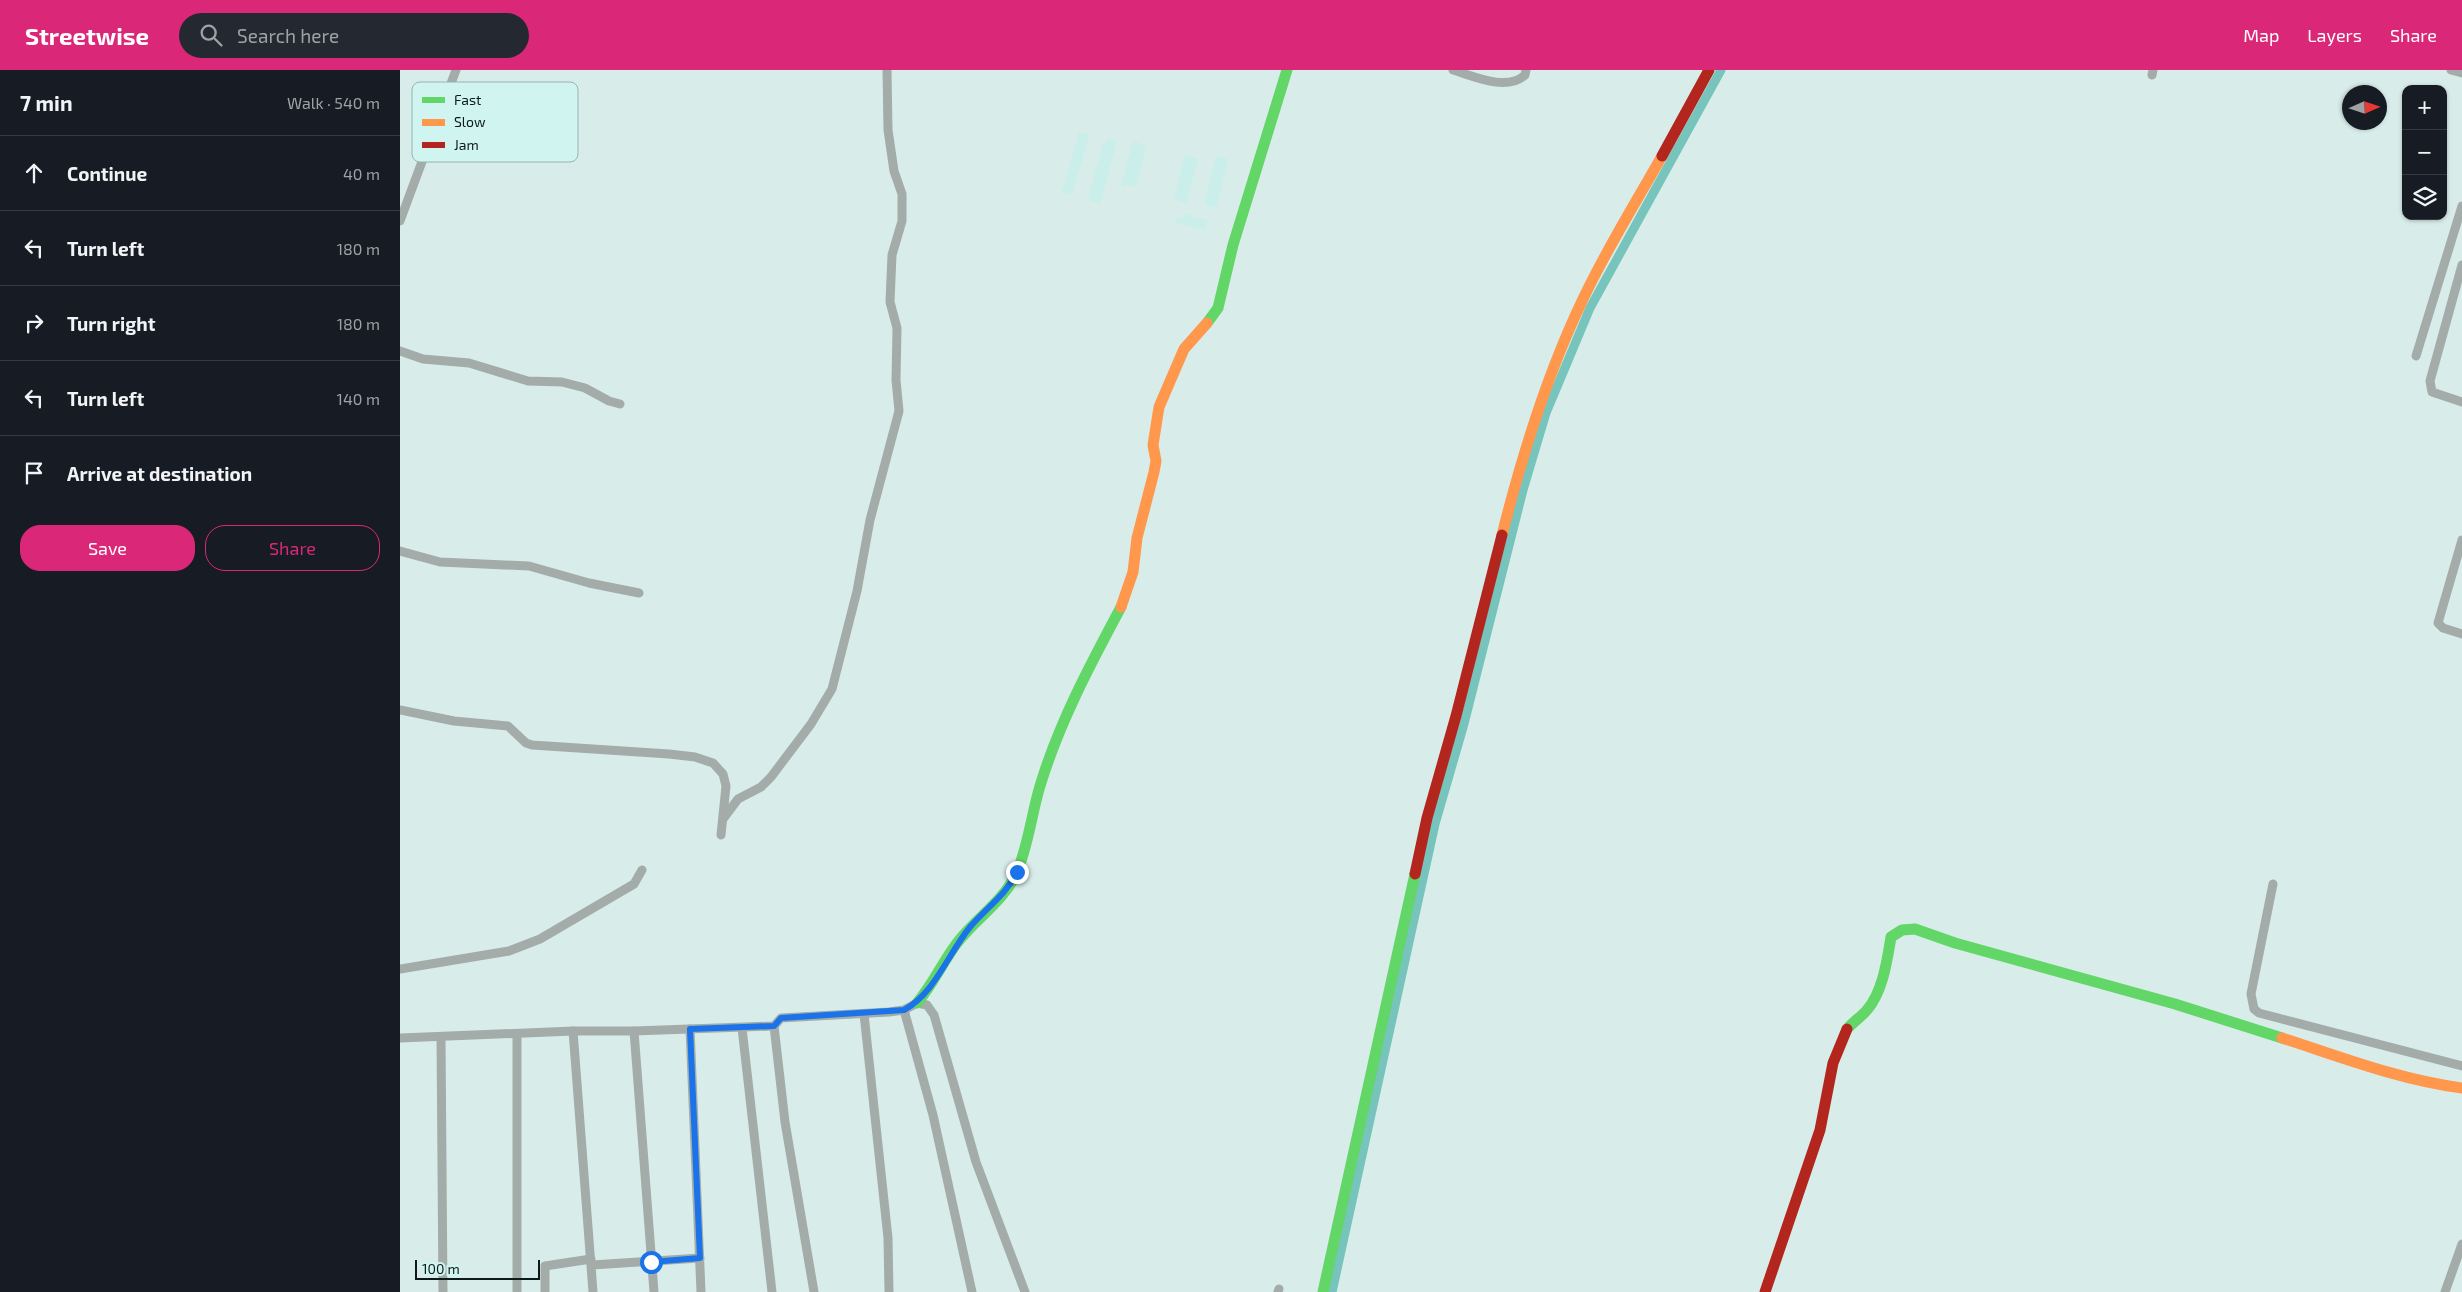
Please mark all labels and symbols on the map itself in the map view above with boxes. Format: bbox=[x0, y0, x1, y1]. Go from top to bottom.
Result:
legend bbox=[412, 82, 578, 162]
north arrow bbox=[2342, 85, 2387, 130]
text: Fast bbox=[454, 91, 481, 108]
text: Slow bbox=[454, 113, 486, 130]
text: Jam bbox=[454, 136, 479, 153]
route end bbox=[1006, 861, 1029, 884]
route start bbox=[640, 1251, 663, 1274]
scale bar bbox=[415, 1257, 540, 1280]

